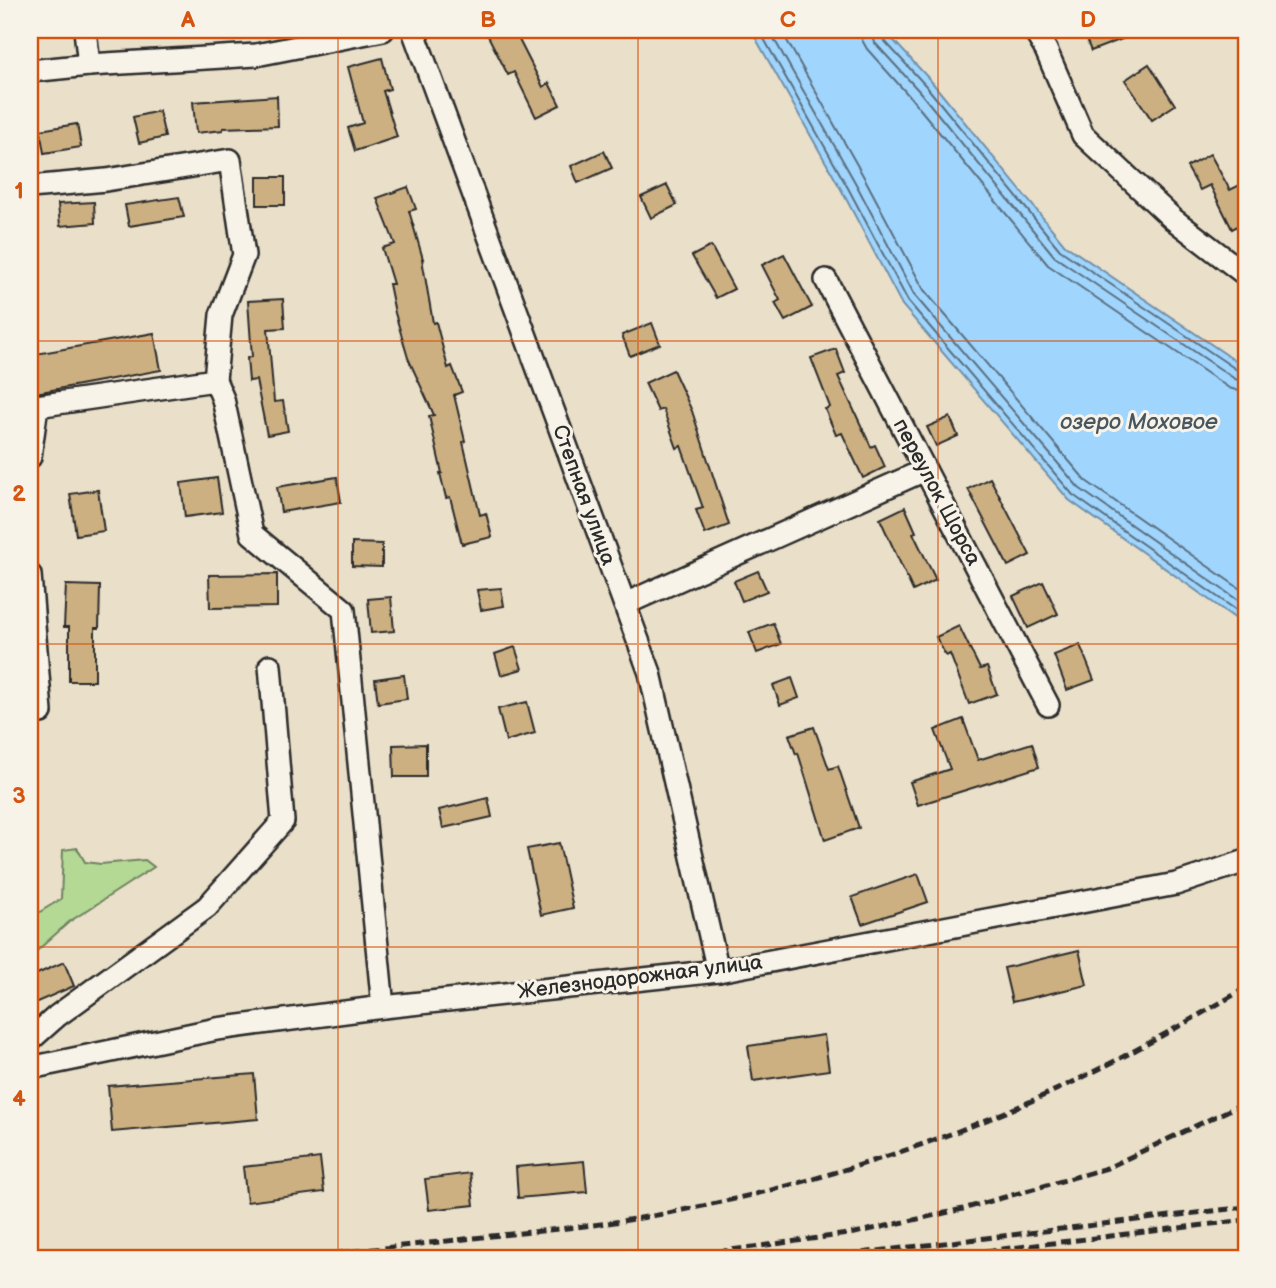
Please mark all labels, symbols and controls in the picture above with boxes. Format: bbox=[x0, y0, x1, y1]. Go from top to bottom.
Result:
text: A bbox=[180, 6, 196, 34]
text: B bbox=[480, 6, 496, 34]
text: C bbox=[780, 6, 796, 34]
text: D bbox=[1080, 6, 1096, 34]
text: 1 bbox=[14, 177, 24, 205]
water label: озеро Моховое bbox=[1060, 408, 1218, 436]
street label: переулок Щорса bbox=[888, 414, 987, 570]
street label: Степная улица bbox=[547, 421, 621, 569]
text: 2 bbox=[12, 480, 26, 508]
text: 3 bbox=[12, 782, 26, 810]
street label: Железнодорожная улица bbox=[516, 949, 764, 1004]
text: 4 bbox=[12, 1085, 26, 1113]

